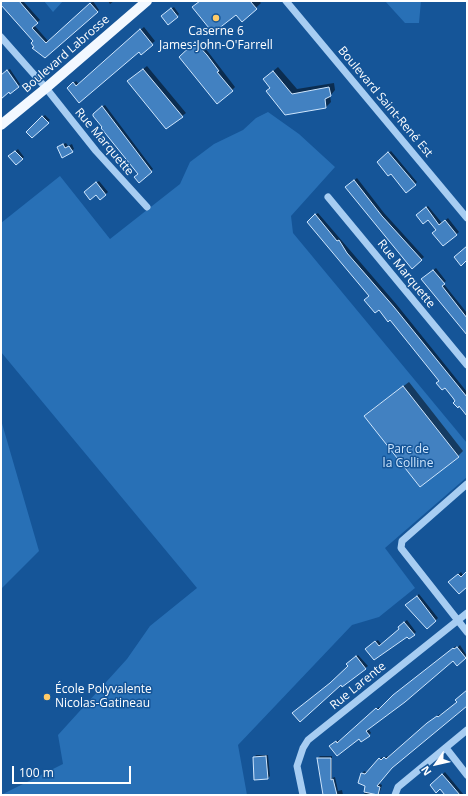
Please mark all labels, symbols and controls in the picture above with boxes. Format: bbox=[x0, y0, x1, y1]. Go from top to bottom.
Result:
street label: Boulevard Labrosse bbox=[20, 12, 112, 96]
marker: Caserne 6 James-John-O'Farrell bbox=[211, 13, 221, 23]
place label: Caserne 6 James-John-O'Farrell bbox=[159, 25, 273, 53]
street label: Boulevard Saint-René Est bbox=[335, 44, 435, 160]
street label: Rue Marquette bbox=[72, 105, 136, 179]
street label: Rue Marquette bbox=[374, 237, 438, 311]
park label: Parc de la Colline bbox=[383, 443, 433, 471]
street label: Rue Larente bbox=[327, 659, 389, 713]
place label: École Polyvalente Nicolas-Gatineau bbox=[55, 683, 152, 711]
marker: École Polyvalente Nicolas-Gatineau bbox=[42, 692, 52, 702]
north arrow bbox=[416, 744, 456, 784]
scale bar bbox=[14, 758, 133, 784]
text: N bbox=[417, 763, 434, 779]
text: 100 m bbox=[19, 764, 54, 781]

